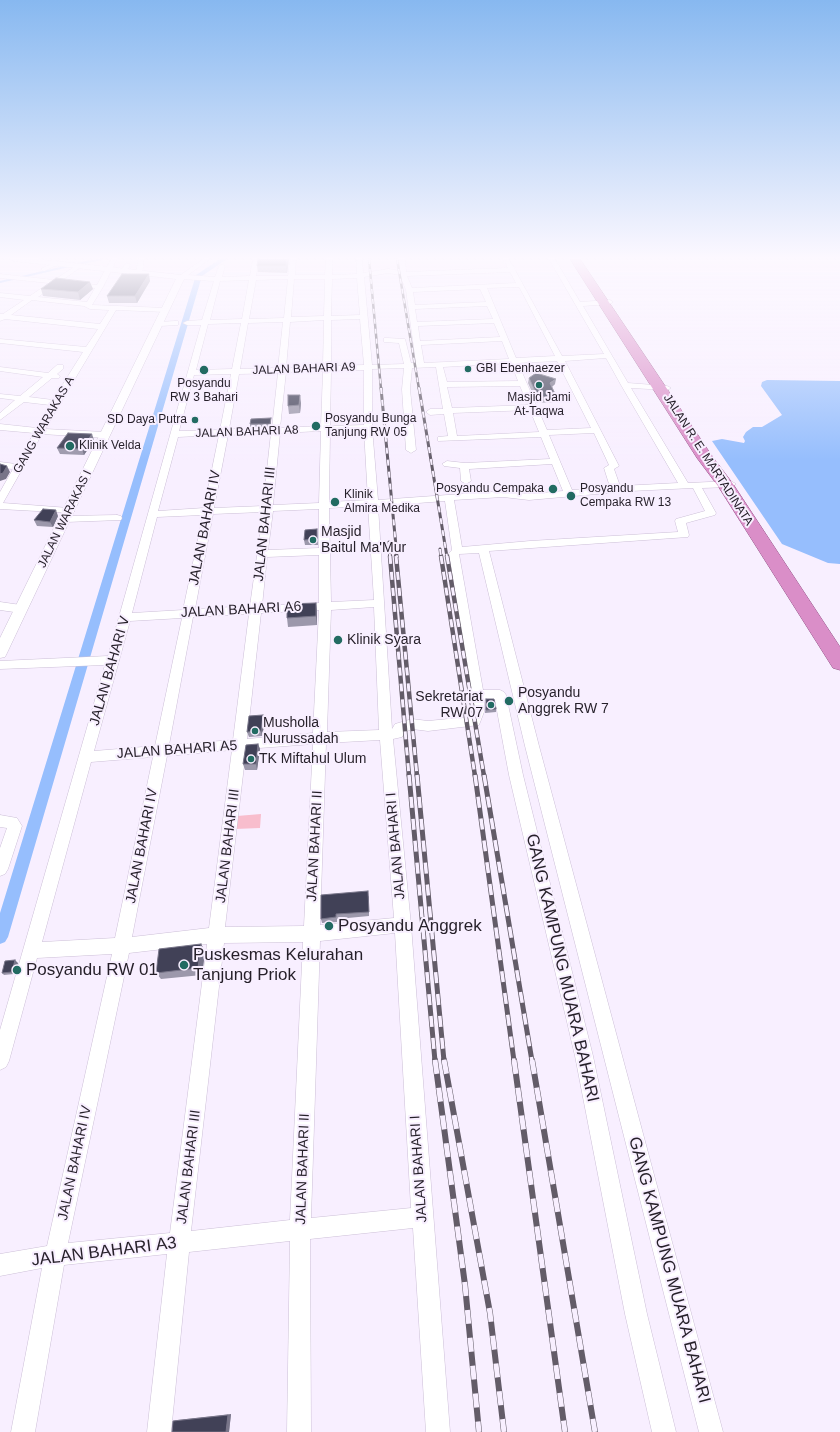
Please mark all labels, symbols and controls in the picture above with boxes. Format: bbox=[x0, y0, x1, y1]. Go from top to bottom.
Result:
street label: JALAN BAHARI A9 bbox=[252, 360, 356, 378]
place label: GBI Ebenhaezer bbox=[476, 362, 565, 376]
marker: Posyandu RW 3 Bahari bbox=[198, 364, 210, 376]
marker: GBI Ebenhaezer bbox=[463, 364, 473, 374]
street label: GANG WARAKAS A bbox=[10, 374, 78, 476]
place label: Posyandu RW 3 Bahari bbox=[170, 377, 238, 405]
marker: Masjid Jami At-Taqwa bbox=[534, 380, 544, 390]
place label: Masjid Jami At-Taqwa bbox=[507, 391, 571, 419]
street label: JALAN R. E. MARTADINATA bbox=[660, 392, 756, 528]
place label: Posyandu Bunga Tanjung RW 05 bbox=[325, 412, 416, 440]
place label: SD Daya Putra bbox=[107, 413, 187, 427]
marker: SD Daya Putra bbox=[190, 415, 200, 425]
marker: Posyandu Bunga Tanjung RW 05 bbox=[310, 420, 322, 432]
street label: JALAN BAHARI A8 bbox=[195, 423, 299, 441]
place label: Klinik Velda bbox=[79, 439, 141, 453]
marker: Klinik Velda bbox=[64, 440, 76, 452]
street label: JALAN BAHARI III bbox=[251, 466, 279, 582]
street label: JALAN WARAKAS I bbox=[35, 468, 95, 570]
street label: JALAN BAHARI IV bbox=[186, 469, 224, 587]
place label: Posyandu Cempaka bbox=[436, 482, 544, 496]
place label: Posyandu Cempaka RW 13 bbox=[580, 482, 671, 510]
marker: Posyandu Cempaka bbox=[547, 483, 559, 495]
place label: Klinik Almira Medika bbox=[344, 488, 420, 516]
marker: Posyandu Cempaka RW 13 bbox=[565, 490, 577, 502]
marker: Klinik Almira Medika bbox=[329, 496, 341, 508]
place label: Masjid Baitul Ma'Mur bbox=[321, 524, 406, 556]
marker: Masjid Baitul Ma'Mur bbox=[308, 535, 318, 545]
street label: JALAN BAHARI A6 bbox=[180, 598, 302, 622]
street label: JALAN BAHARI V bbox=[86, 614, 134, 728]
place label: Klinik Syara bbox=[347, 632, 421, 648]
marker: Klinik Syara bbox=[332, 634, 344, 646]
place label: Posyandu Anggrek RW 7 bbox=[518, 685, 609, 718]
place label: Sekretariat RW 07 bbox=[415, 689, 483, 722]
marker: Posyandu Anggrek RW 7 bbox=[503, 695, 515, 707]
marker: Sekretariat RW 07 bbox=[486, 700, 496, 710]
place label: Musholla Nurussadah bbox=[263, 715, 338, 748]
marker: Musholla Nurussadah bbox=[250, 726, 260, 736]
street label: JALAN BAHARI A5 bbox=[116, 737, 238, 763]
place label: TK Miftahul Ulum bbox=[259, 751, 366, 767]
marker: TK Miftahul Ulum bbox=[246, 754, 256, 764]
street label: JALAN BAHARI IV bbox=[123, 787, 161, 905]
street label: JALAN BAHARI III bbox=[213, 788, 243, 904]
street label: JALAN BAHARI II bbox=[304, 790, 326, 902]
street label: JALAN BAHARI I bbox=[383, 792, 409, 900]
street label: GANG KAMPUNG MUARA BAHARI bbox=[521, 832, 603, 1104]
place label: Posyandu Anggrek bbox=[338, 916, 482, 936]
marker: Posyandu Anggrek bbox=[323, 920, 335, 932]
place label: Puskesmas Kelurahan Tanjung Priok bbox=[193, 945, 363, 985]
marker: Puskesmas Kelurahan Tanjung Priok bbox=[178, 959, 190, 971]
place label: Posyandu RW 01 bbox=[26, 960, 158, 980]
marker: Posyandu RW 01 bbox=[11, 964, 23, 976]
street label: JALAN BAHARI IV bbox=[55, 1104, 95, 1222]
street label: JALAN BAHARI III bbox=[174, 1109, 204, 1225]
street label: JALAN BAHARI II bbox=[293, 1113, 313, 1225]
street label: JALAN BAHARI I bbox=[407, 1115, 431, 1223]
street label: GANG KAMPUNG MUARA BAHARI bbox=[624, 1135, 714, 1405]
street label: JALAN BAHARI A3 bbox=[30, 1233, 178, 1271]

